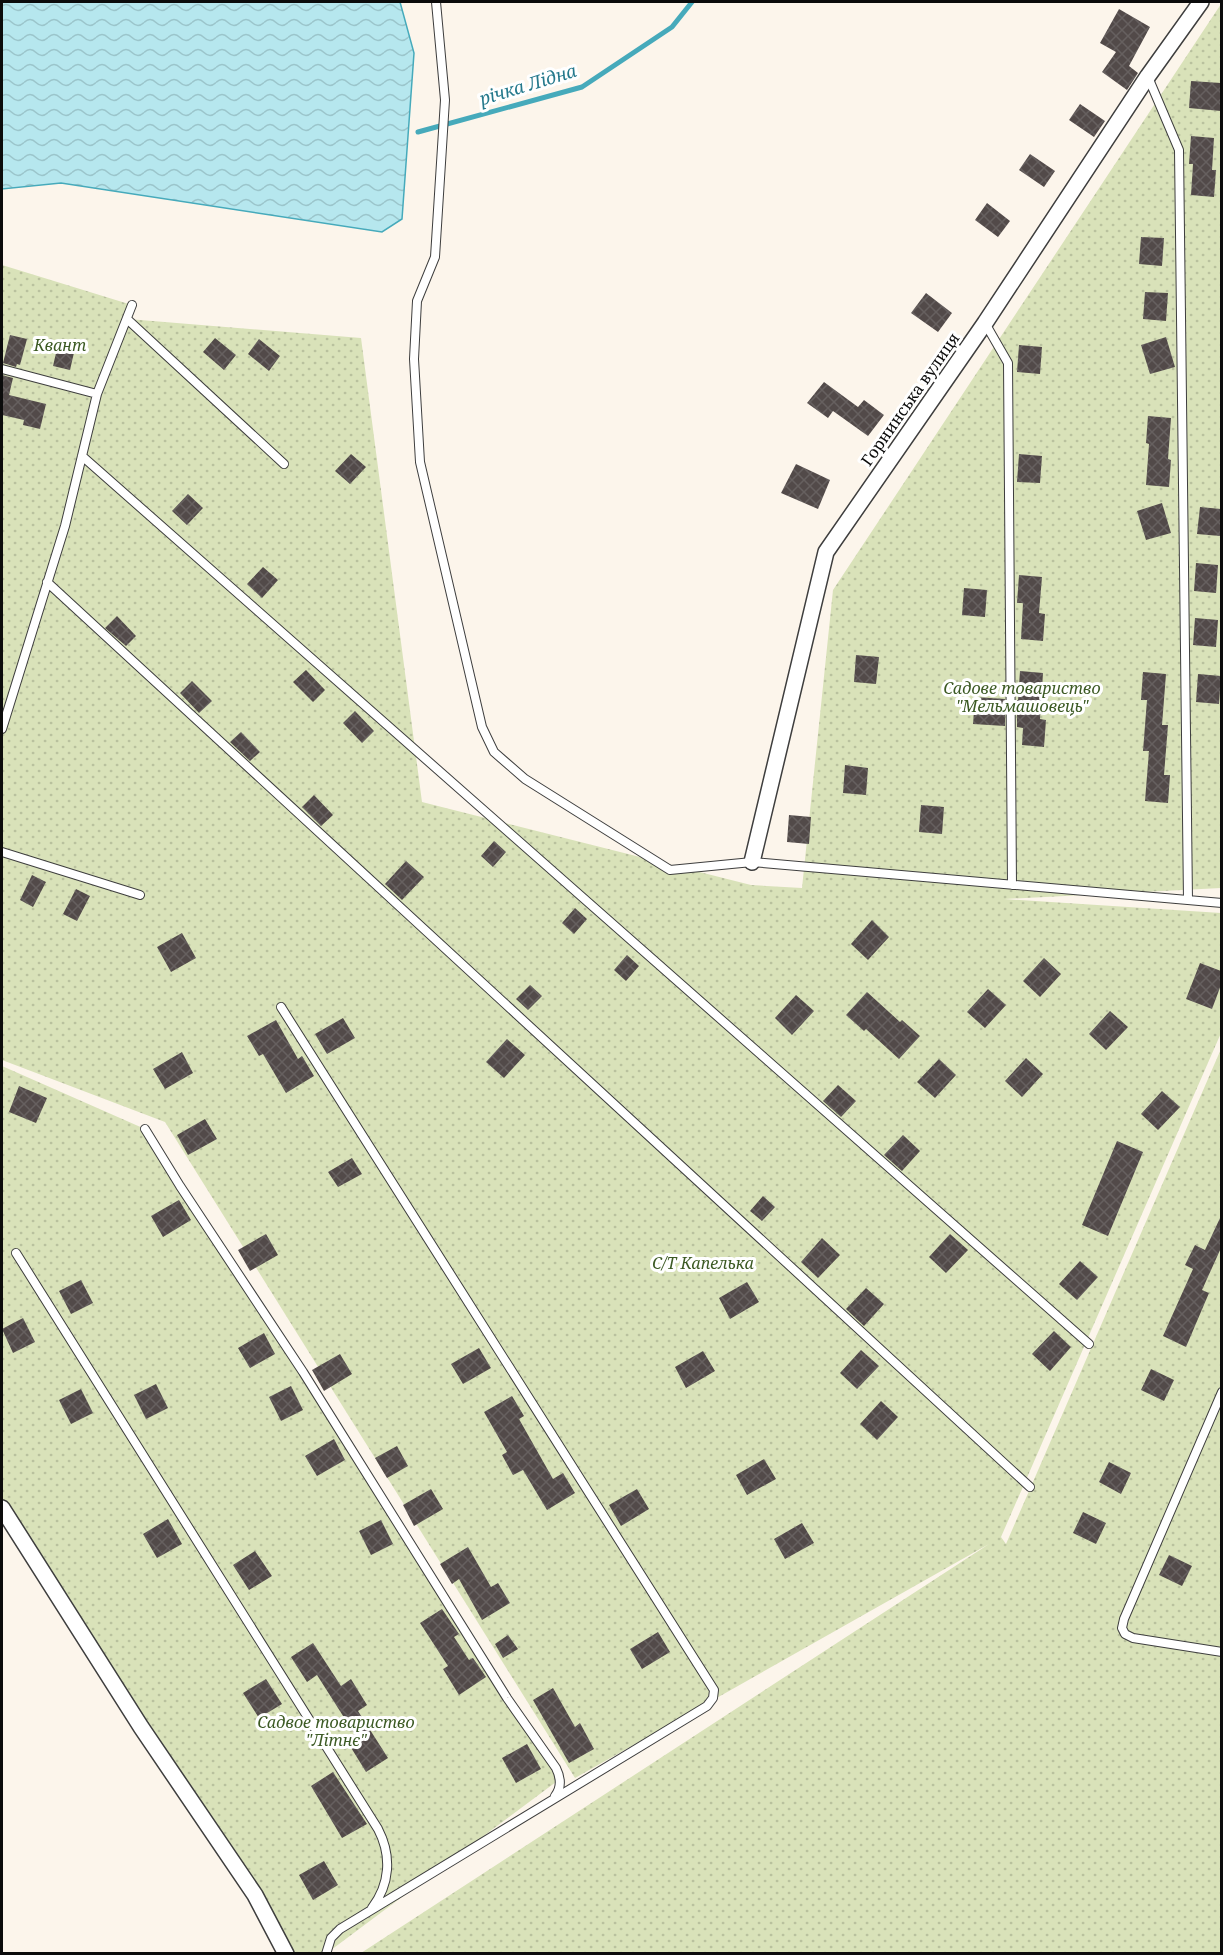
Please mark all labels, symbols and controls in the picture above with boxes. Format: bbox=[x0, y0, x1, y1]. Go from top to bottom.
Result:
water label: річка Лідна bbox=[475, 58, 579, 110]
street label: Горнинська вулиця bbox=[856, 328, 964, 470]
park label: Квант bbox=[33, 334, 86, 356]
park label: Садове товариство "Мельмашовець" bbox=[943, 677, 1101, 717]
park label: С/Т Капелька bbox=[652, 1252, 754, 1274]
park label: Садвое товариство "Літнє" bbox=[257, 1711, 415, 1751]

